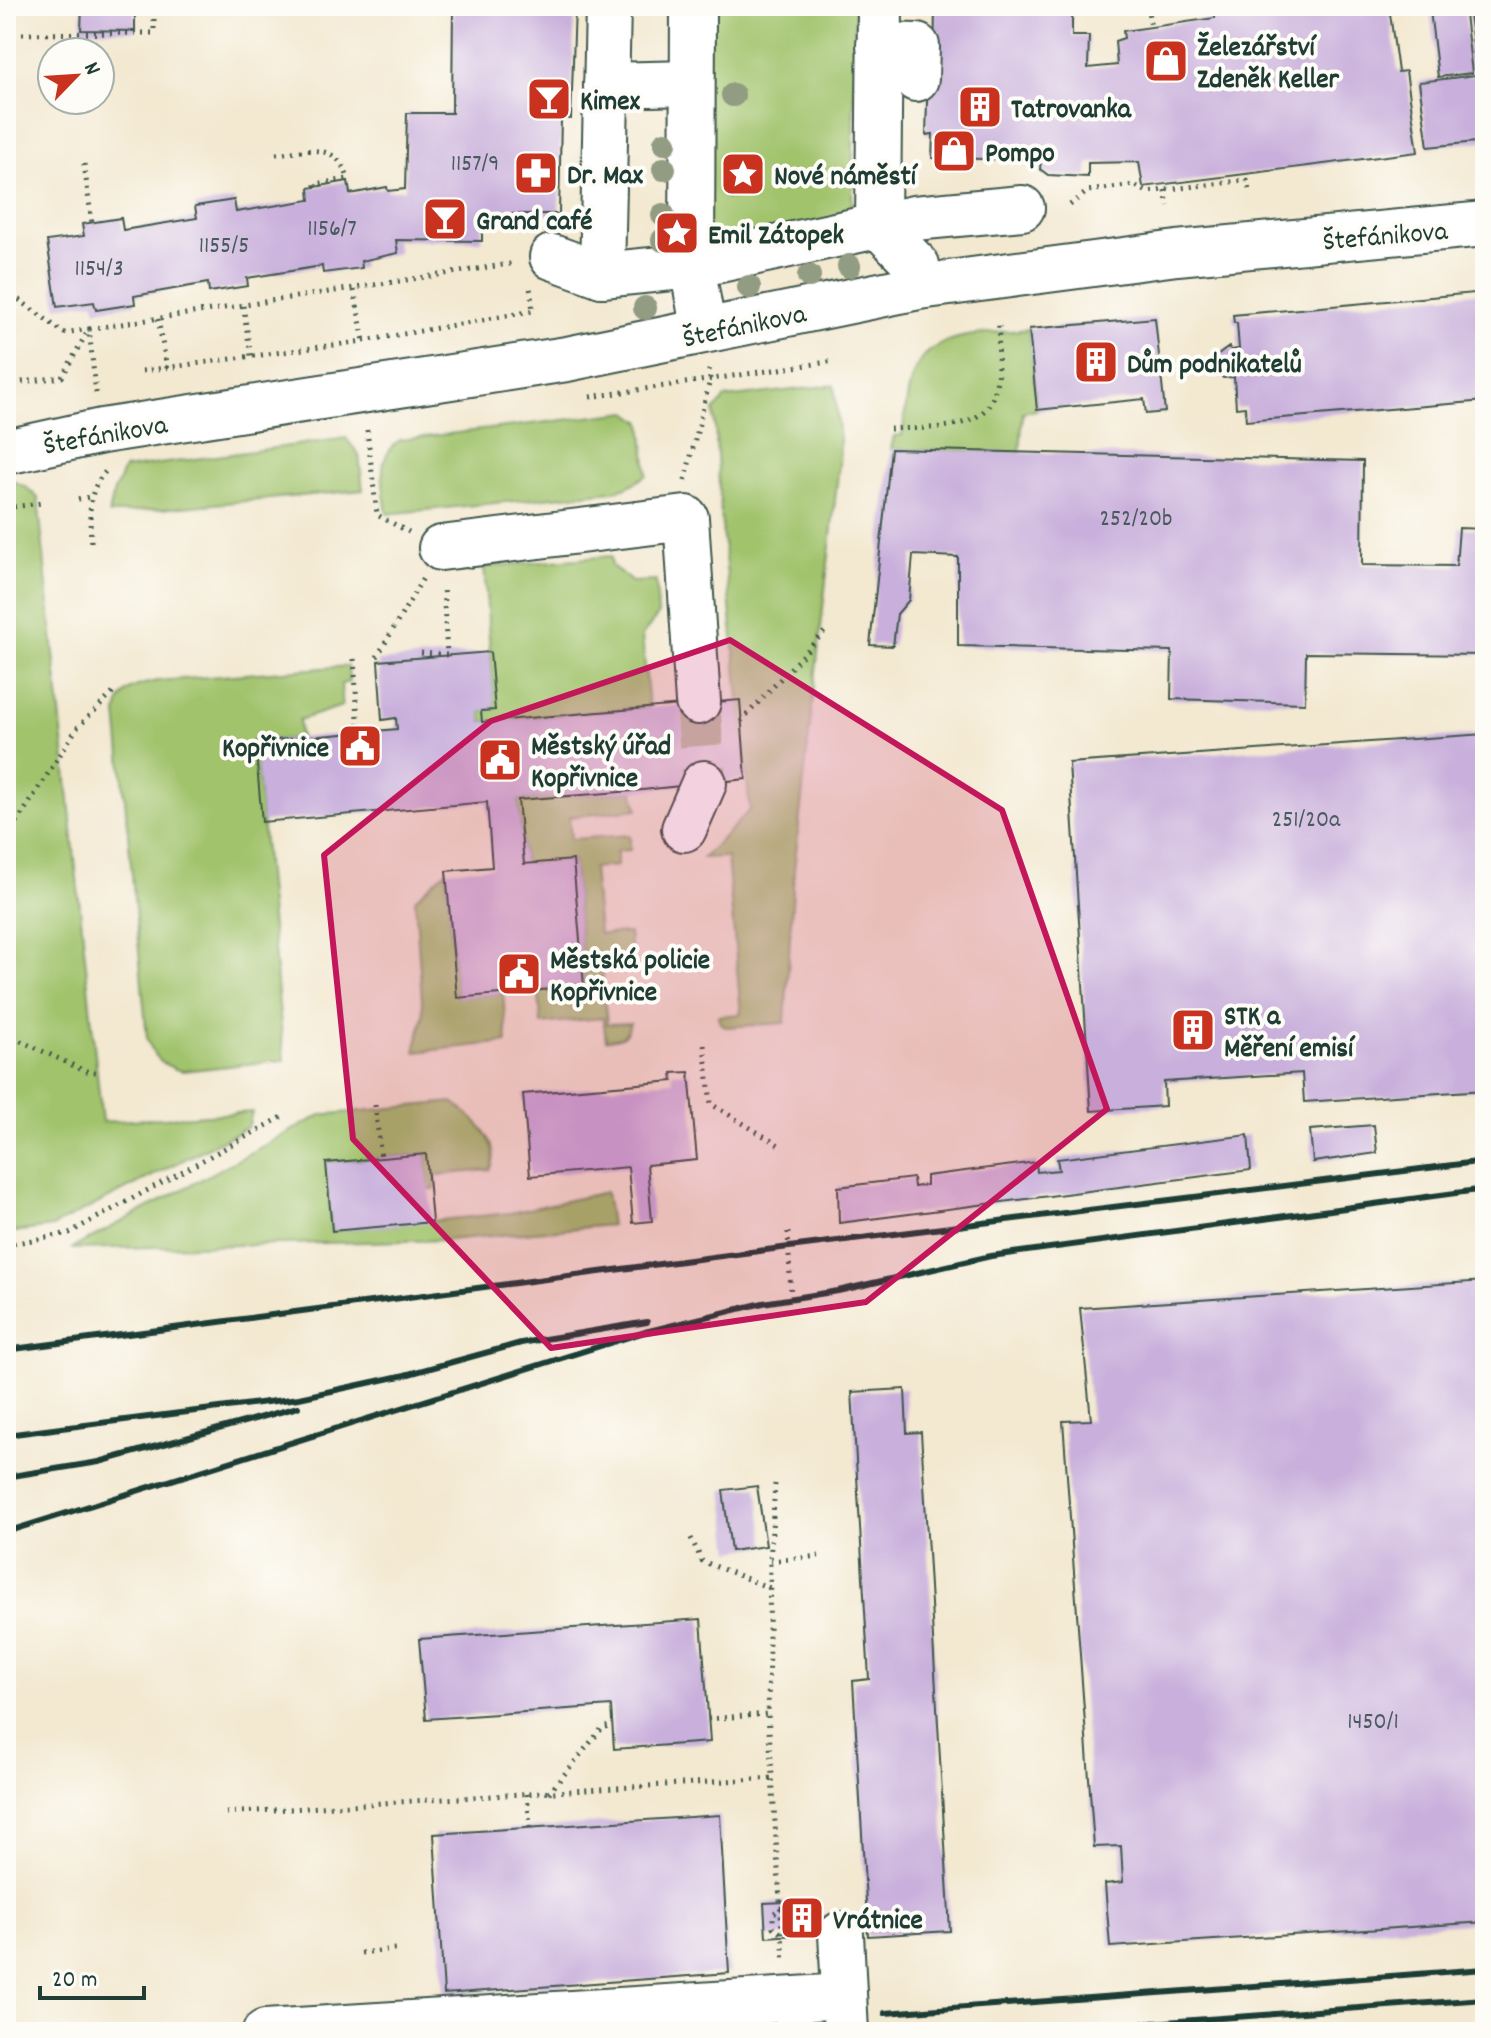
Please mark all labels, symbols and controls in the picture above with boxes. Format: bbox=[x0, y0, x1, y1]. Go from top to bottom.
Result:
place label: Železářství Zdeněk Keller bbox=[1197, 30, 1340, 102]
north arrow bbox=[36, 36, 116, 116]
shop icon: Železářství Zdeněk Keller bbox=[1142, 37, 1190, 85]
text: N bbox=[75, 58, 107, 81]
bar icon: Kimex bbox=[525, 75, 573, 123]
building icon: Tatrovanka bbox=[956, 83, 1004, 131]
place label: Kimex bbox=[580, 84, 641, 124]
place label: Tatrovanka bbox=[1011, 92, 1132, 132]
shop icon: Pompo bbox=[930, 127, 978, 175]
place label: Pompo bbox=[985, 136, 1055, 176]
house number: 1157/9 bbox=[451, 148, 499, 182]
pharmacy icon: Dr. Max bbox=[512, 149, 560, 197]
place icon: Nové náměstí bbox=[719, 150, 767, 198]
place label: Dr. Max bbox=[567, 158, 643, 198]
place label: Nové náměstí bbox=[774, 159, 919, 199]
bar icon: Grand café bbox=[421, 195, 469, 243]
place label: Grand café bbox=[476, 204, 592, 244]
place icon: Emil Zátopek bbox=[653, 209, 701, 257]
house number: 1156/7 bbox=[307, 213, 357, 247]
street label: Štefánikova bbox=[1322, 214, 1450, 264]
place label: Emil Zátopek bbox=[708, 218, 844, 258]
house number: 1155/5 bbox=[199, 230, 249, 264]
house number: 1154/3 bbox=[74, 253, 124, 287]
street label: Štefánikova bbox=[680, 296, 811, 361]
building icon: Dům podnikatelů bbox=[1072, 338, 1120, 386]
place label: Dům podnikatelů bbox=[1127, 347, 1302, 387]
street label: Štefánikova bbox=[41, 407, 172, 468]
house number: 252/20b bbox=[1100, 503, 1172, 537]
public building icon: Kopřivnice bbox=[336, 722, 384, 770]
place label: Městský úřad Kopřivnice bbox=[531, 729, 671, 801]
place label: Kopřivnice bbox=[222, 731, 329, 771]
public building icon: Městský úřad Kopřivnice bbox=[476, 736, 524, 784]
house number: 251/20a bbox=[1272, 804, 1341, 838]
place label: Městská policie Kopřivnice bbox=[550, 943, 710, 1015]
public building icon: Městská policie Kopřivnice bbox=[495, 950, 543, 998]
place label: STK a Měření emisí bbox=[1224, 999, 1356, 1071]
building icon: STK a Měření emisí bbox=[1169, 1006, 1217, 1054]
house number: 1450/1 bbox=[1347, 1706, 1399, 1740]
building icon: Vrátnice bbox=[778, 1894, 826, 1942]
place label: Vrátnice bbox=[833, 1903, 923, 1943]
scale bar bbox=[40, 1950, 144, 2000]
text: 20 m bbox=[52, 1964, 98, 1998]

